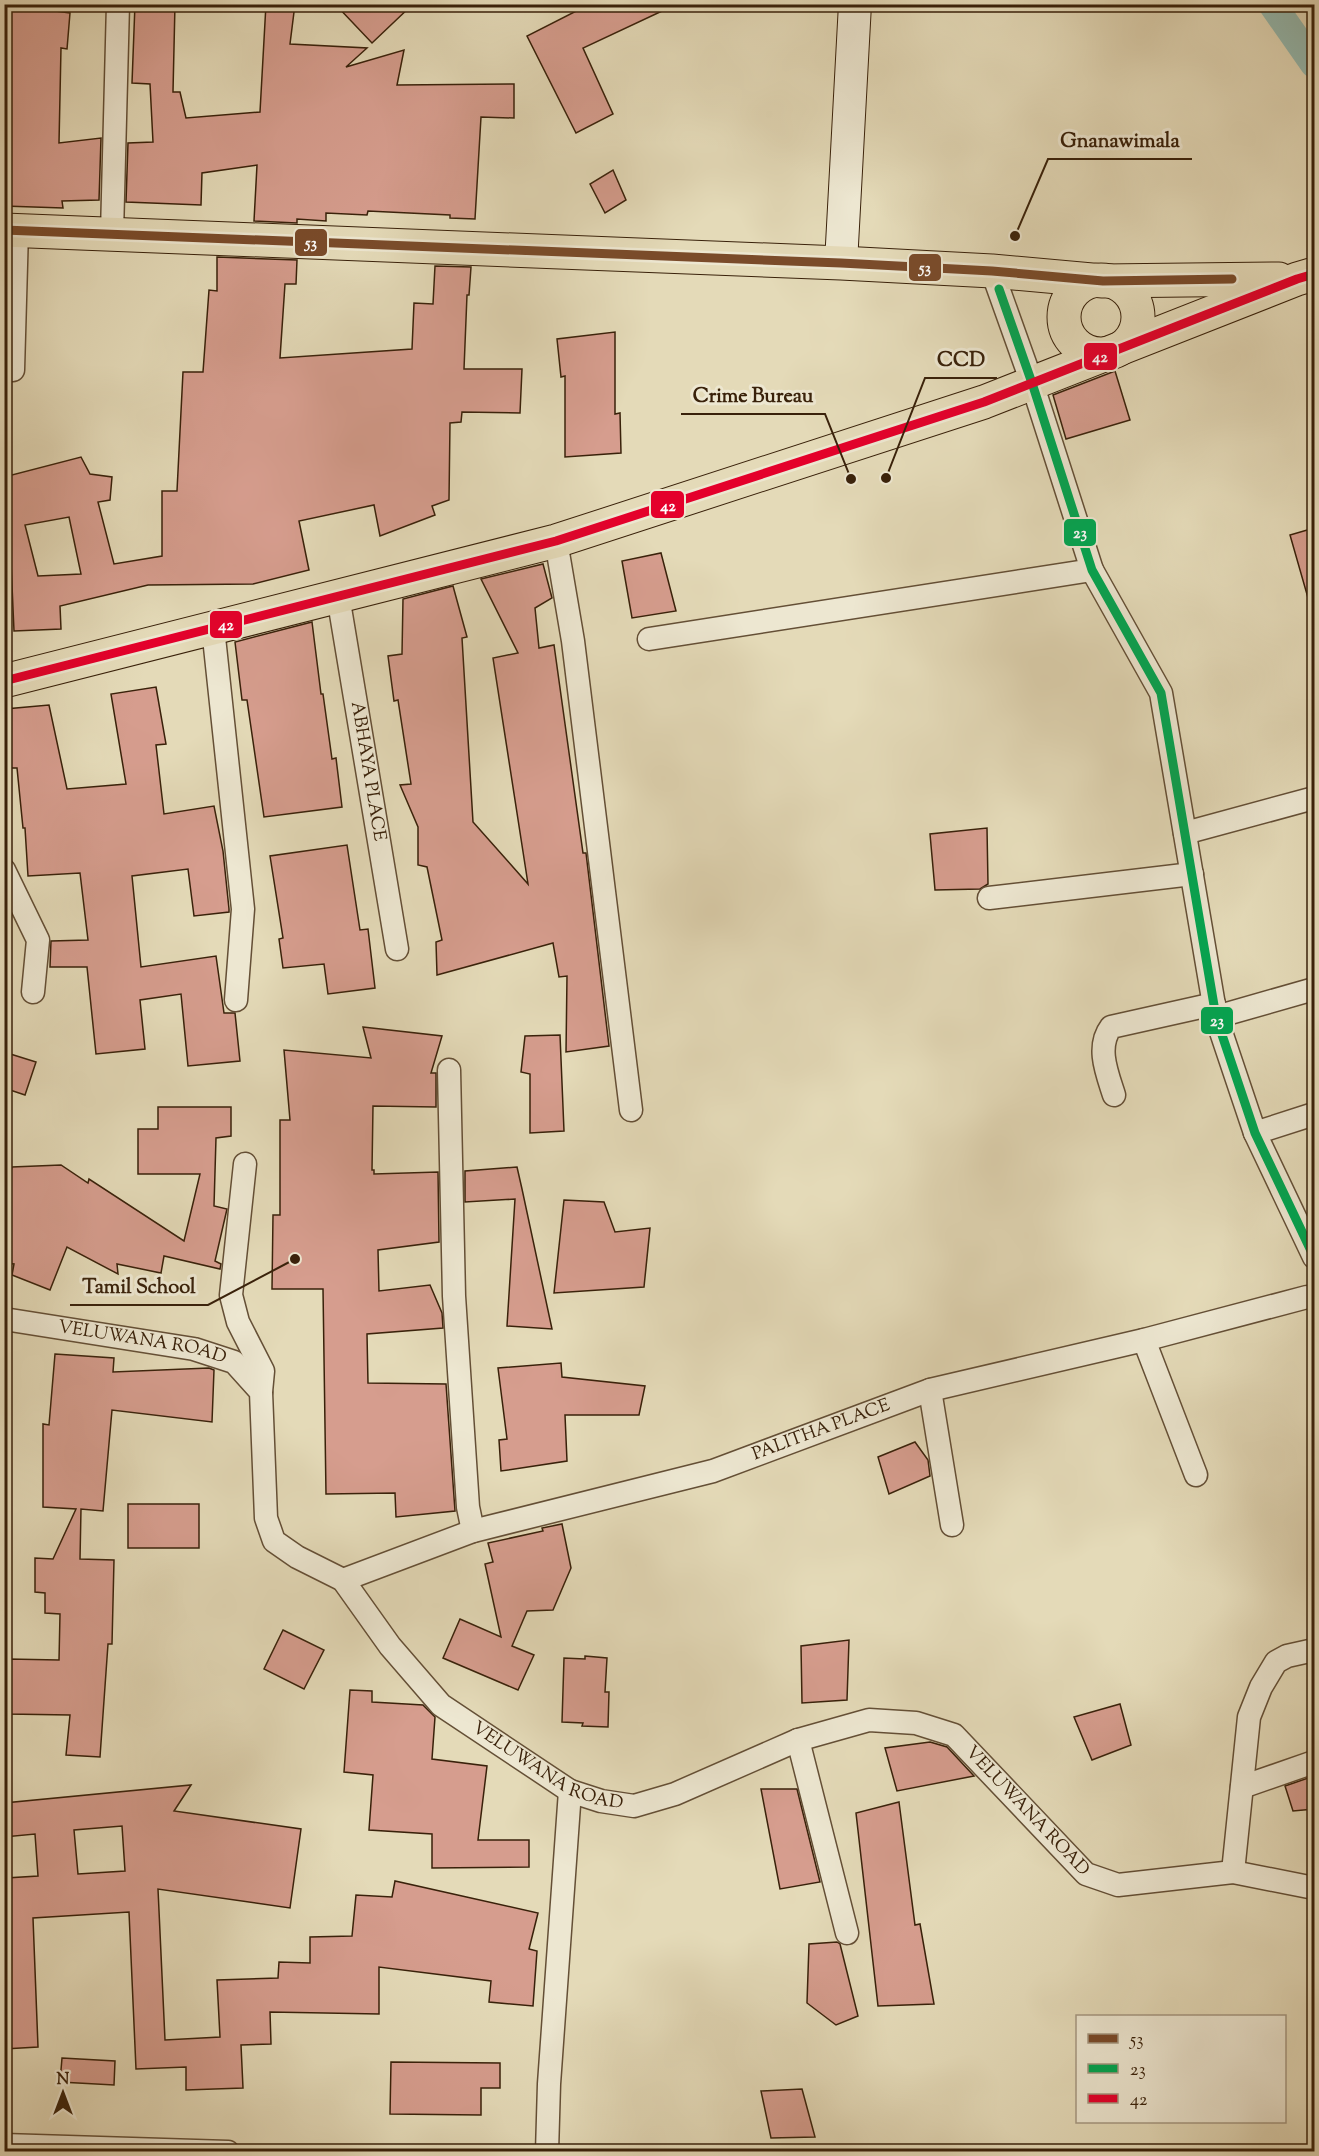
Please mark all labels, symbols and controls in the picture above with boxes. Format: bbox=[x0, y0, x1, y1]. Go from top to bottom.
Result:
callout: Gnanawimala bbox=[1048, 121, 1192, 159]
text: Gnanawimala bbox=[1060, 128, 1180, 157]
line badge: 53 bbox=[294, 228, 328, 257]
text: 53 bbox=[303, 233, 318, 256]
line badge: 53 bbox=[908, 253, 942, 282]
text: 53 bbox=[917, 258, 932, 281]
callout: CCD bbox=[925, 340, 997, 378]
line badge: 42 bbox=[1083, 342, 1118, 371]
text: CCD bbox=[937, 347, 985, 376]
text: 42 bbox=[1091, 347, 1108, 370]
callout: Crime Bureau bbox=[681, 376, 825, 414]
text: Crime Bureau bbox=[693, 383, 814, 412]
line badge: 42 bbox=[650, 490, 685, 519]
text: 42 bbox=[659, 496, 676, 519]
line badge: 23 bbox=[1063, 518, 1097, 547]
text: 23 bbox=[1073, 523, 1088, 546]
line badge: 42 bbox=[209, 610, 243, 639]
text: 42 bbox=[217, 615, 234, 638]
street label: ABHAYA PLACE bbox=[343, 700, 392, 843]
line badge: 23 bbox=[1200, 1006, 1234, 1035]
text: 23 bbox=[1210, 1011, 1225, 1034]
callout: Tamil School bbox=[70, 1267, 208, 1305]
text: Tamil School bbox=[82, 1274, 196, 1303]
street label: VELUWANA ROAD bbox=[56, 1315, 229, 1372]
street label: PALITHA PLACE bbox=[749, 1393, 894, 1468]
street label: VELUWANA ROAD bbox=[466, 1716, 625, 1817]
street label: VELUWANA ROAD bbox=[958, 1741, 1095, 1882]
legend bbox=[1076, 2015, 1286, 2123]
text: 53 bbox=[1129, 2028, 1143, 2054]
text: 23 bbox=[1130, 2058, 1146, 2084]
north arrow bbox=[33, 2063, 93, 2123]
text: N bbox=[57, 2069, 70, 2092]
text: 42 bbox=[1130, 2088, 1148, 2114]

